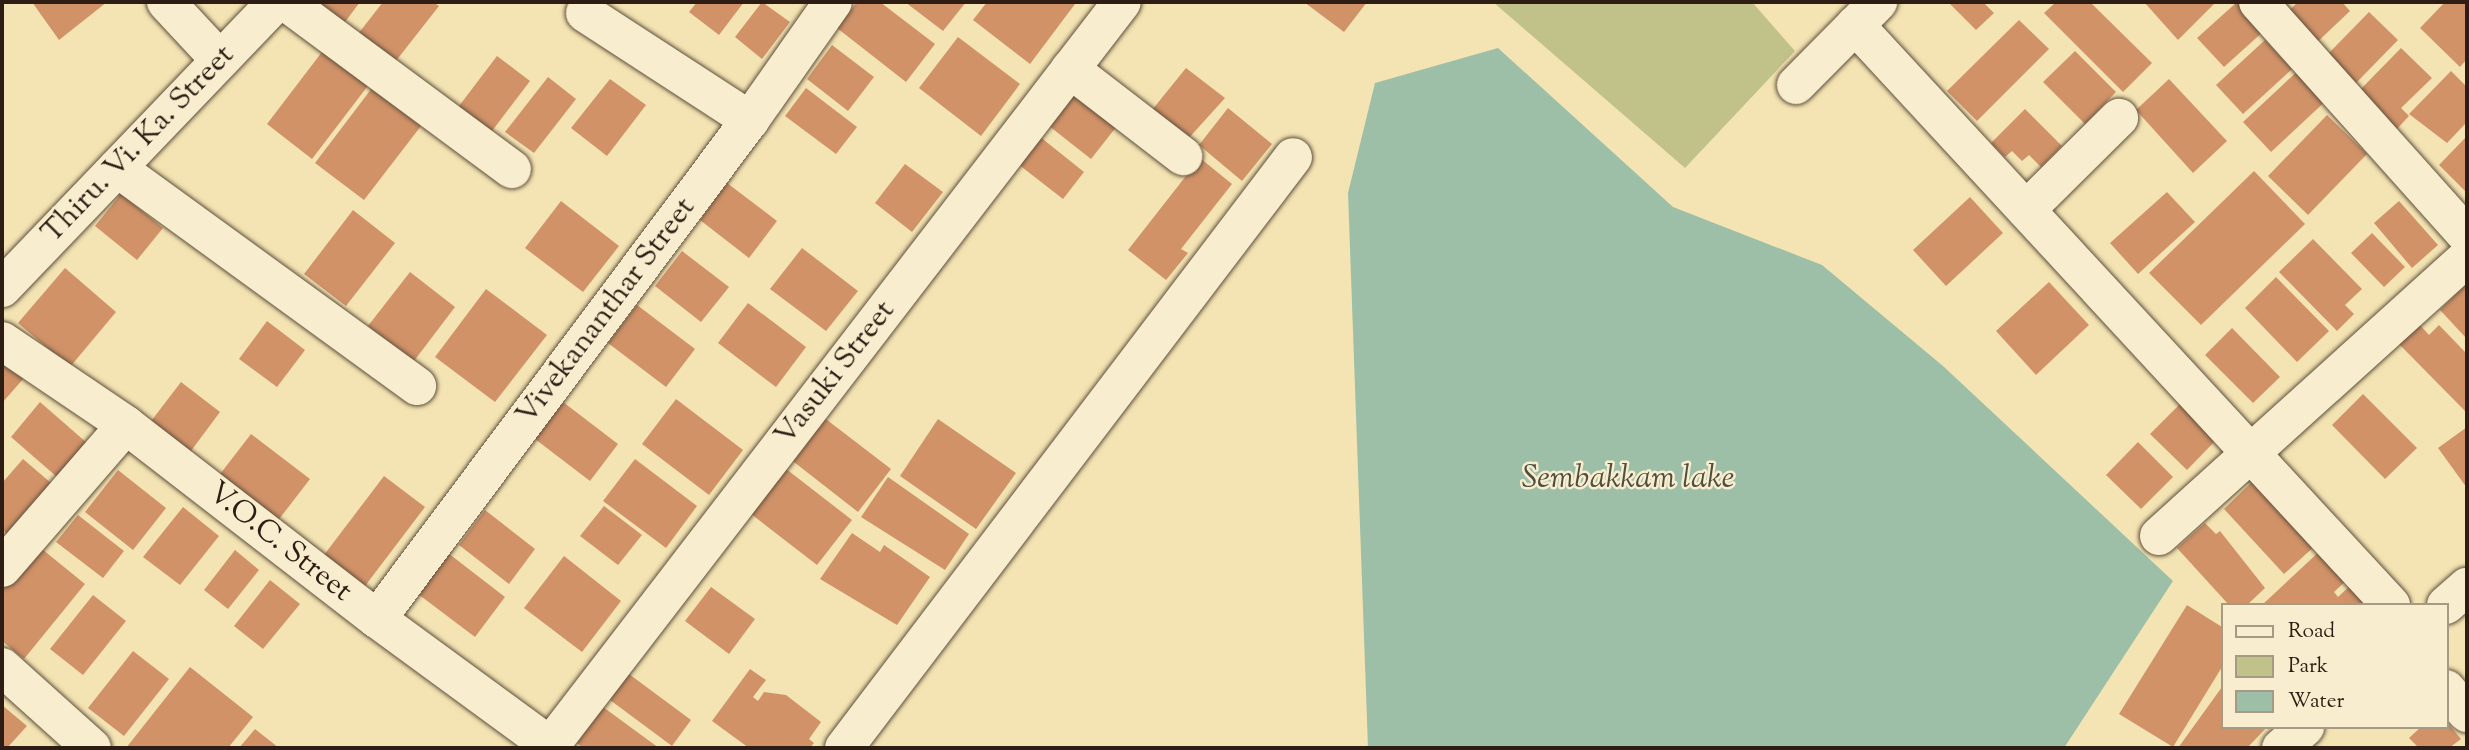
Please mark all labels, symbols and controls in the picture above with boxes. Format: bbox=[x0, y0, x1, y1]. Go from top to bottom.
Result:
street label: Thiru. Vi. Ka. Street bbox=[35, 38, 243, 252]
street label: Vivekananthar Street bbox=[510, 191, 704, 433]
street label: Vasuki Street bbox=[768, 294, 904, 454]
water label: Sembakkam lake bbox=[1522, 460, 1734, 498]
street label: V.O.C. Street bbox=[200, 476, 358, 610]
legend bbox=[2220, 603, 2448, 729]
text: Road bbox=[2288, 617, 2335, 647]
text: Park bbox=[2288, 652, 2328, 682]
text: Water bbox=[2288, 687, 2344, 717]

